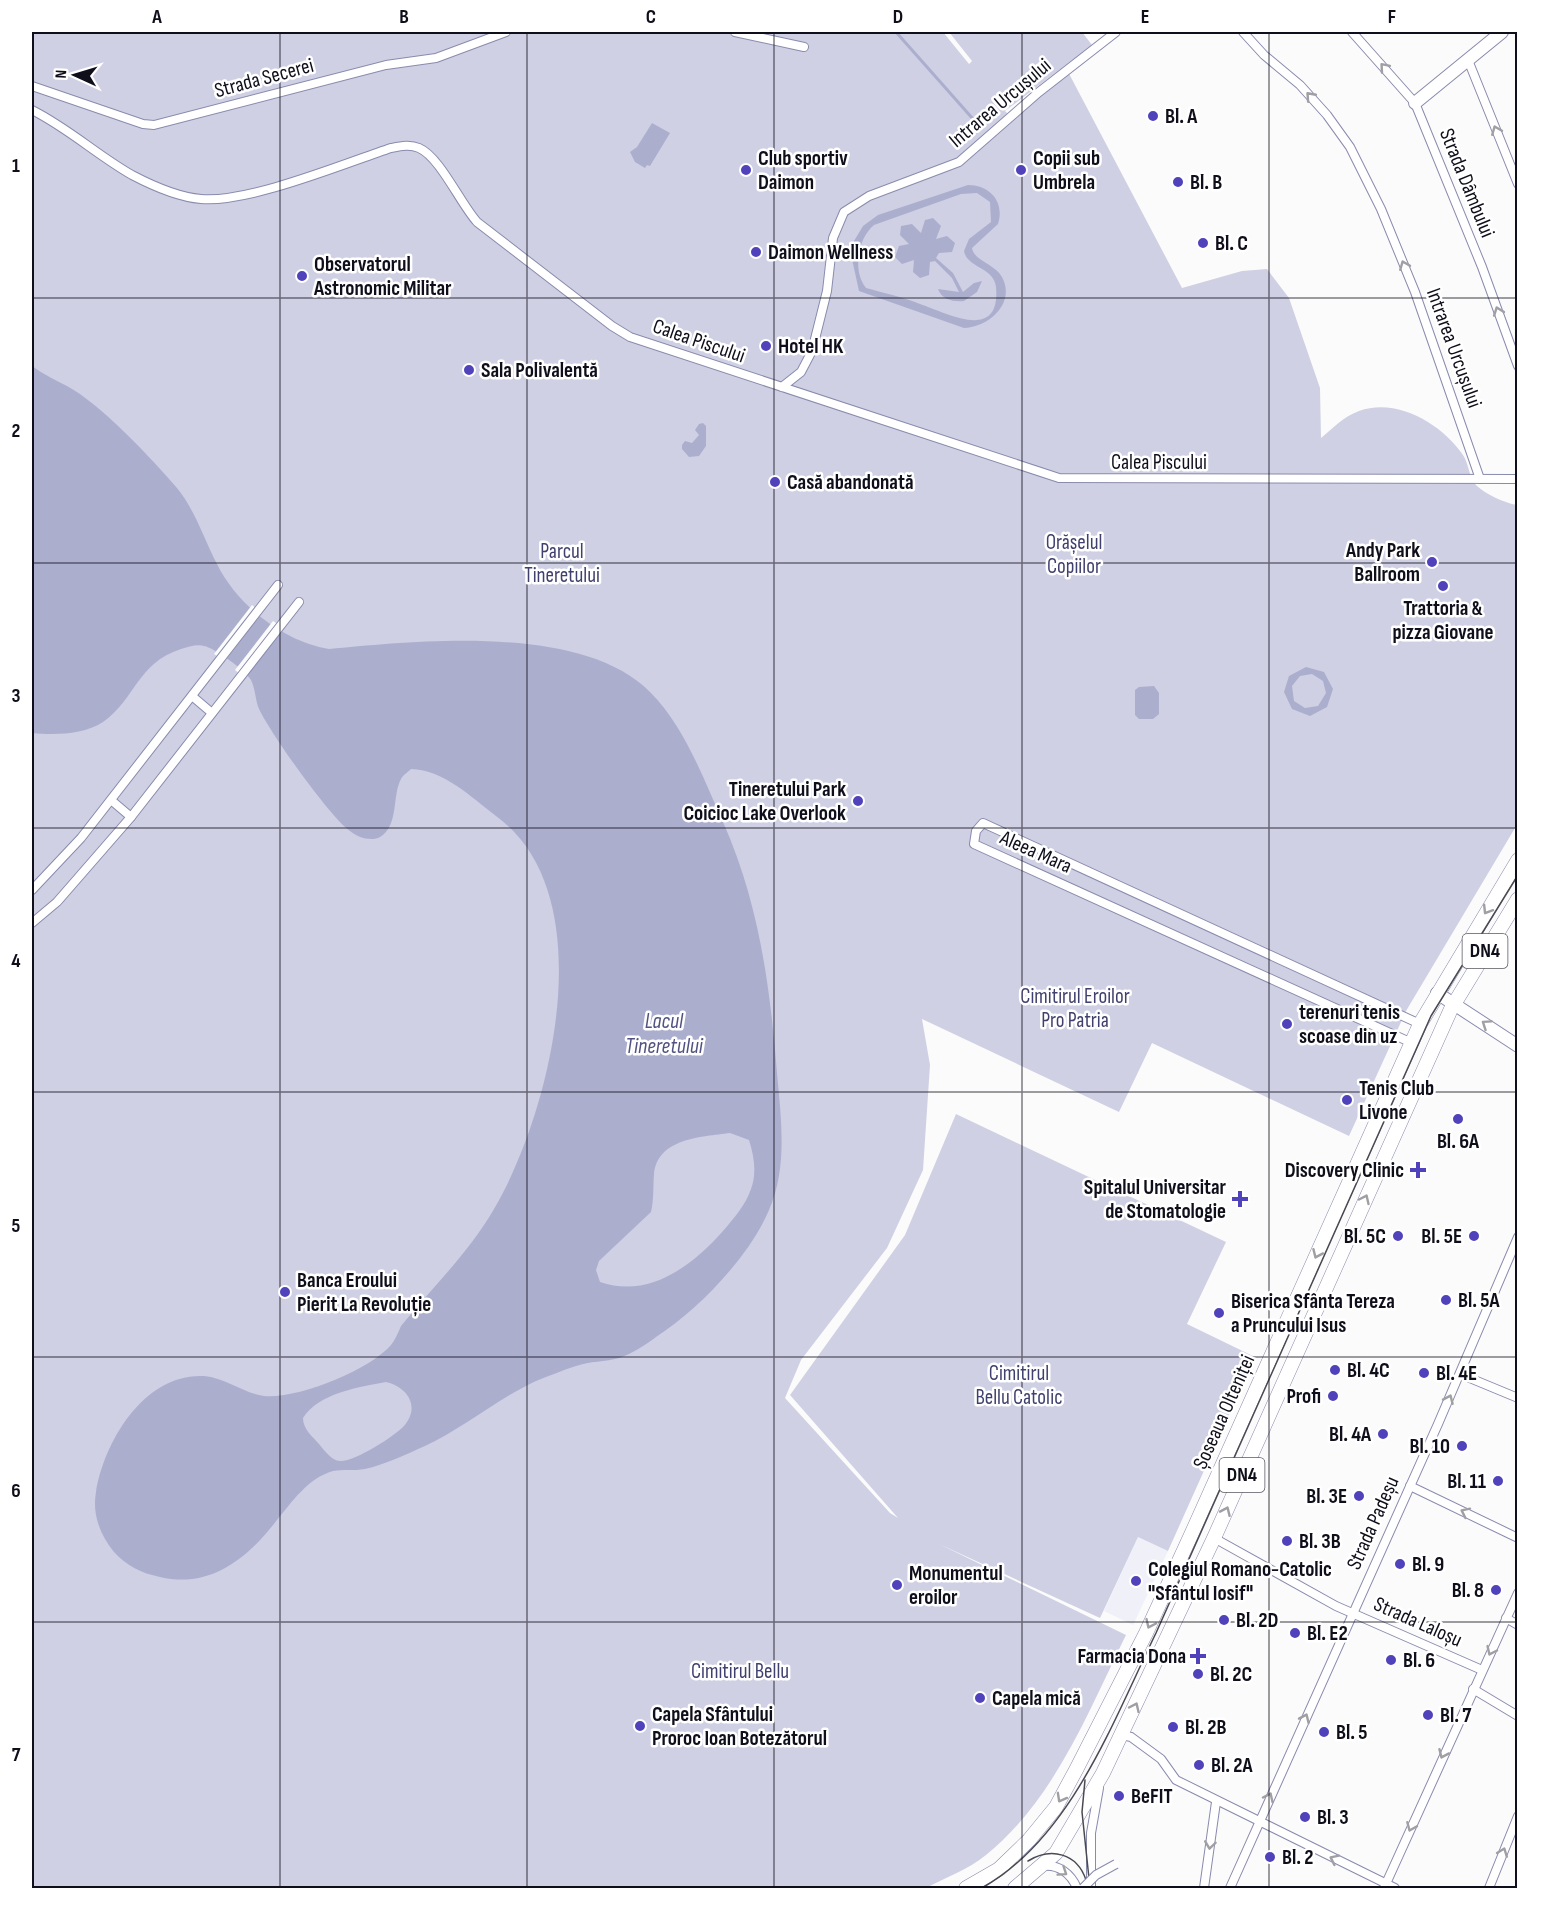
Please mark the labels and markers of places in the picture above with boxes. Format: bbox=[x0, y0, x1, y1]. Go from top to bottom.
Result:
place label: Bl. A bbox=[1165, 104, 1198, 129]
marker: Bl. A bbox=[1146, 109, 1160, 123]
place label: Club sportiv Daimon bbox=[758, 146, 848, 195]
place label: Copii sub Umbrela bbox=[1033, 146, 1100, 195]
marker: Club sportiv Daimon bbox=[739, 163, 753, 177]
marker: Copii sub Umbrela bbox=[1014, 163, 1028, 177]
place label: Bl. B bbox=[1190, 170, 1222, 195]
marker: Bl. B bbox=[1171, 175, 1185, 189]
place label: Bl. C bbox=[1215, 231, 1248, 256]
marker: Bl. C bbox=[1196, 236, 1210, 250]
place label: Daimon Wellness bbox=[768, 240, 893, 265]
marker: Daimon Wellness bbox=[749, 245, 763, 259]
place label: Observatorul Astronomic Militar bbox=[313, 252, 452, 301]
marker: Observatorul Astronomic Militar bbox=[295, 269, 309, 283]
place label: Hotel HK bbox=[778, 334, 844, 359]
marker: Hotel HK bbox=[759, 339, 773, 353]
place label: Sala Polivalentă bbox=[481, 358, 598, 383]
marker: Sala Polivalentă bbox=[462, 363, 476, 377]
place label: Casă abandonată bbox=[787, 470, 913, 495]
marker: Casă abandonată bbox=[768, 475, 782, 489]
place label: Andy Park Ballroom bbox=[1345, 538, 1420, 587]
marker: Andy Park Ballroom bbox=[1425, 555, 1439, 569]
marker: Trattoria & pizza Giovane bbox=[1436, 579, 1450, 593]
place label: Trattoria & pizza Giovane bbox=[1392, 596, 1494, 645]
place label: Tineretului Park Coicioc Lake Overlook bbox=[683, 777, 846, 826]
marker: Tineretului Park Coicioc Lake Overlook bbox=[851, 794, 865, 808]
place label: terenuri tenis scoase din uz bbox=[1299, 1000, 1400, 1049]
marker: terenuri tenis scoase din uz bbox=[1280, 1017, 1294, 1031]
place label: Tenis Club Livone bbox=[1359, 1076, 1434, 1125]
marker: Tenis Club Livone bbox=[1340, 1093, 1354, 1107]
marker: Bl. 6A bbox=[1451, 1112, 1465, 1126]
place label: Bl. 6A bbox=[1437, 1129, 1480, 1154]
place label: Discovery Clinic bbox=[1285, 1158, 1404, 1183]
marker: Discovery Clinic bbox=[1409, 1161, 1427, 1179]
place label: Spitalul Universitar de Stomatologie bbox=[1084, 1175, 1227, 1224]
marker: Spitalul Universitar de Stomatologie bbox=[1231, 1190, 1249, 1208]
place label: Bl. 5C bbox=[1344, 1224, 1386, 1249]
place label: Bl. 5E bbox=[1421, 1224, 1462, 1249]
marker: Bl. 5C bbox=[1391, 1229, 1405, 1243]
marker: Bl. 5E bbox=[1467, 1229, 1481, 1243]
place label: Banca Eroului Pierit La Revoluție bbox=[297, 1268, 431, 1317]
marker: Banca Eroului Pierit La Revoluție bbox=[278, 1285, 292, 1299]
place label: Bl. 5A bbox=[1458, 1288, 1501, 1313]
place label: Biserica Sfânta Tereza a Pruncului Isus bbox=[1231, 1289, 1395, 1338]
marker: Bl. 5A bbox=[1439, 1293, 1453, 1307]
marker: Biserica Sfânta Tereza a Pruncului Isus bbox=[1212, 1306, 1226, 1320]
place label: Bl. 4C bbox=[1347, 1358, 1390, 1383]
place label: Bl. 4E bbox=[1436, 1361, 1477, 1386]
marker: Bl. 4C bbox=[1328, 1363, 1342, 1377]
marker: Bl. 4E bbox=[1417, 1366, 1431, 1380]
place label: Profi bbox=[1286, 1384, 1321, 1409]
marker: Profi bbox=[1326, 1389, 1340, 1403]
place label: Bl. 4A bbox=[1329, 1422, 1372, 1447]
marker: Bl. 4A bbox=[1376, 1427, 1390, 1441]
place label: Bl. 10 bbox=[1409, 1434, 1450, 1459]
marker: Bl. 10 bbox=[1455, 1439, 1469, 1453]
place label: Bl. 11 bbox=[1447, 1469, 1486, 1494]
marker: Bl. 11 bbox=[1491, 1474, 1505, 1488]
place label: Bl. 3E bbox=[1306, 1484, 1347, 1509]
marker: Bl. 3E bbox=[1352, 1489, 1366, 1503]
place label: Bl. 3B bbox=[1299, 1529, 1341, 1554]
marker: Bl. 3B bbox=[1280, 1534, 1294, 1548]
place label: Bl. 9 bbox=[1412, 1552, 1444, 1577]
place label: Colegiul Romano-Catolic "Sfântul Iosif" bbox=[1148, 1557, 1332, 1606]
marker: Bl. 9 bbox=[1393, 1557, 1407, 1571]
place label: Monumentul eroilor bbox=[909, 1561, 1003, 1610]
marker: Colegiul Romano-Catolic "Sfântul Iosif" bbox=[1129, 1574, 1143, 1588]
marker: Monumentul eroilor bbox=[890, 1578, 904, 1592]
place label: Bl. 8 bbox=[1452, 1578, 1484, 1603]
marker: Bl. 8 bbox=[1489, 1583, 1503, 1597]
place label: Bl. 2D bbox=[1236, 1608, 1278, 1633]
marker: Bl. 2D bbox=[1217, 1613, 1231, 1627]
place label: Bl. E2 bbox=[1307, 1621, 1348, 1646]
marker: Bl. E2 bbox=[1288, 1626, 1302, 1640]
place label: Farmacia Dona bbox=[1077, 1644, 1186, 1669]
place label: Bl. 6 bbox=[1403, 1648, 1435, 1673]
marker: Farmacia Dona bbox=[1191, 1649, 1205, 1663]
marker: Bl. 6 bbox=[1384, 1653, 1398, 1667]
place label: Bl. 2C bbox=[1210, 1662, 1252, 1687]
marker: Bl. 2C bbox=[1191, 1667, 1205, 1681]
place label: Capela mică bbox=[992, 1686, 1081, 1711]
marker: Capela mică bbox=[973, 1691, 987, 1705]
place label: Capela Sfântului Proroc Ioan Botezătorul bbox=[652, 1702, 827, 1751]
place label: Bl. 7 bbox=[1440, 1703, 1472, 1728]
marker: Bl. 7 bbox=[1421, 1708, 1435, 1722]
place label: Bl. 2B bbox=[1185, 1715, 1226, 1740]
marker: Capela Sfântului Proroc Ioan Botezătorul bbox=[633, 1719, 647, 1733]
marker: Bl. 2B bbox=[1166, 1720, 1180, 1734]
place label: Bl. 5 bbox=[1336, 1720, 1368, 1745]
marker: Bl. 5 bbox=[1317, 1725, 1331, 1739]
place label: Bl. 2A bbox=[1211, 1753, 1253, 1778]
marker: Bl. 2A bbox=[1192, 1758, 1206, 1772]
place label: BeFIT bbox=[1131, 1784, 1173, 1809]
marker: BeFIT bbox=[1112, 1789, 1126, 1803]
place label: Bl. 3 bbox=[1317, 1805, 1349, 1830]
marker: Bl. 3 bbox=[1298, 1810, 1312, 1824]
place label: Bl. 2 bbox=[1282, 1845, 1314, 1870]
marker: Bl. 2 bbox=[1263, 1850, 1277, 1864]

